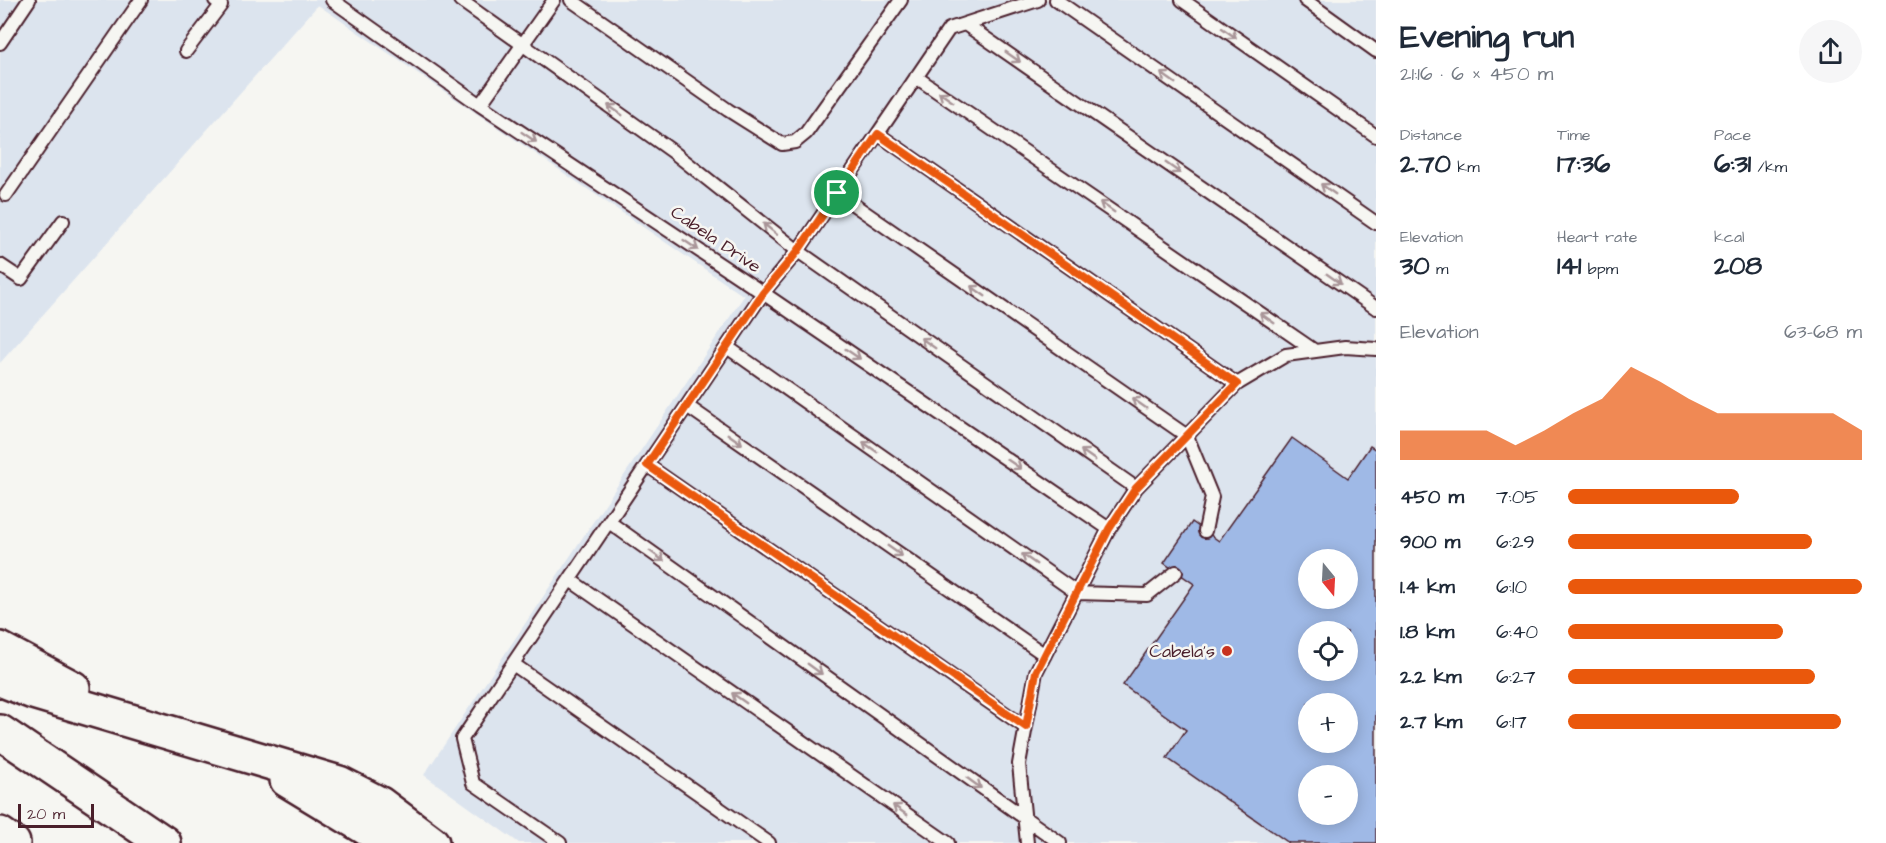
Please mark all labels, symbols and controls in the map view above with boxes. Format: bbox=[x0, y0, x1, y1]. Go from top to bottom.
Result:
text: Evening run bbox=[1400, 14, 1574, 60]
button: share bbox=[1799, 20, 1862, 83]
one-way arrow bbox=[1221, 27, 1237, 39]
one-way arrow bbox=[1004, 51, 1020, 63]
text: 21:16 · 6 × 450 m bbox=[1400, 60, 1553, 88]
one-way arrow bbox=[1160, 72, 1177, 84]
one-way arrow bbox=[938, 91, 955, 103]
one-way arrow bbox=[608, 104, 624, 117]
text: Distance bbox=[1400, 124, 1462, 146]
text: Time bbox=[1557, 124, 1591, 146]
text: Pace bbox=[1714, 124, 1751, 146]
one-way arrow bbox=[520, 131, 537, 143]
text: 2.70 bbox=[1400, 146, 1451, 182]
text: 17:36 bbox=[1557, 146, 1610, 182]
text: 6:31 bbox=[1714, 146, 1751, 182]
text: km bbox=[1451, 156, 1480, 178]
text: /km bbox=[1751, 156, 1787, 178]
one-way arrow bbox=[1165, 162, 1181, 174]
pin bbox=[811, 167, 862, 218]
icon: arrive bbox=[820, 176, 853, 209]
one-way arrow bbox=[1320, 183, 1337, 195]
street label: Cabela Drive bbox=[665, 200, 766, 279]
one-way arrow bbox=[1099, 201, 1115, 213]
one-way arrow bbox=[762, 223, 778, 236]
text: Elevation bbox=[1400, 226, 1463, 248]
text: Heart rate bbox=[1557, 226, 1637, 248]
text: kcal bbox=[1714, 226, 1745, 248]
one-way arrow bbox=[683, 239, 699, 251]
text: 30 bbox=[1400, 248, 1430, 284]
text: 141 bbox=[1557, 248, 1581, 284]
text: 208 bbox=[1714, 248, 1762, 284]
text: m bbox=[1430, 258, 1449, 280]
text: bpm bbox=[1581, 258, 1618, 280]
one-way arrow bbox=[1325, 273, 1341, 285]
one-way arrow bbox=[971, 285, 987, 297]
one-way arrow bbox=[1260, 312, 1276, 324]
text: Elevation bbox=[1400, 318, 1479, 346]
text: 63–68 m bbox=[1784, 318, 1862, 346]
one-way arrow bbox=[921, 337, 937, 349]
one-way arrow bbox=[844, 348, 861, 360]
one-way arrow bbox=[1130, 396, 1147, 409]
one-way arrow bbox=[726, 433, 743, 445]
one-way arrow bbox=[862, 441, 878, 453]
one-way arrow bbox=[1080, 449, 1096, 461]
one-way arrow bbox=[1005, 458, 1022, 470]
text: 450 m bbox=[1400, 483, 1464, 511]
text: 7:05 bbox=[1496, 483, 1538, 511]
text: 900 m bbox=[1400, 528, 1460, 556]
text: 6:29 bbox=[1496, 528, 1535, 556]
one-way arrow bbox=[886, 545, 903, 557]
north arrow bbox=[1298, 549, 1358, 609]
map controls bbox=[1298, 549, 1358, 825]
one-way arrow bbox=[648, 550, 664, 562]
one-way arrow bbox=[1021, 553, 1038, 565]
text: 1.4 km bbox=[1400, 573, 1455, 601]
text: 6:10 bbox=[1496, 573, 1527, 601]
text: 1.8 km bbox=[1400, 618, 1454, 646]
text: 6:40 bbox=[1496, 618, 1538, 646]
button: locate bbox=[1298, 621, 1358, 681]
place label: Cabela's bbox=[1149, 639, 1215, 664]
marker: Cabela's bbox=[1220, 644, 1234, 658]
one-way arrow bbox=[807, 663, 823, 675]
text: 2.2 km bbox=[1400, 663, 1462, 691]
text: 6:27 bbox=[1496, 663, 1536, 691]
one-way arrow bbox=[732, 692, 748, 704]
button: + bbox=[1298, 693, 1358, 753]
text: 2.7 km bbox=[1400, 708, 1462, 736]
text: 6:17 bbox=[1496, 708, 1527, 736]
button: − bbox=[1298, 765, 1358, 825]
one-way arrow bbox=[965, 777, 981, 789]
scale bar bbox=[18, 801, 94, 828]
text: 20 m bbox=[27, 803, 65, 825]
one-way arrow bbox=[892, 804, 908, 816]

